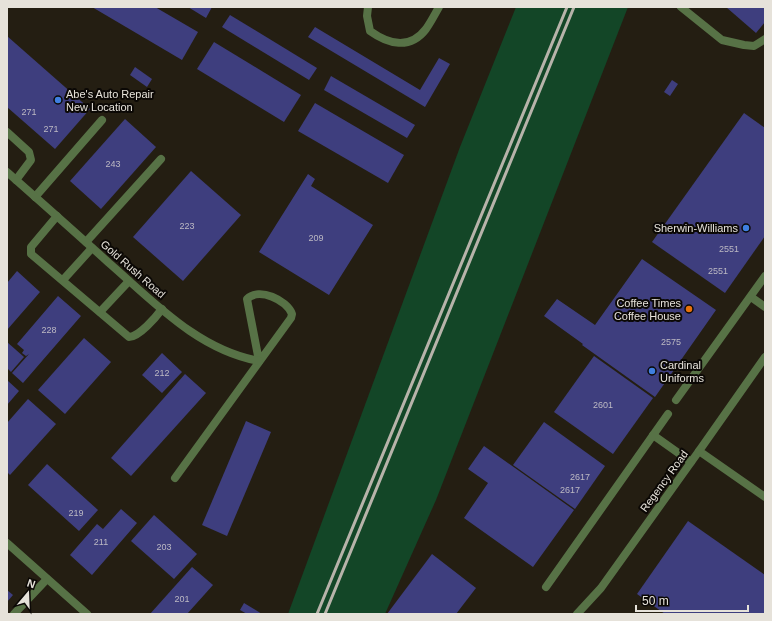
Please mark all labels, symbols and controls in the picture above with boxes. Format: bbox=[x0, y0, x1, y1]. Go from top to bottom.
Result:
place label: Abe's Auto Repair New Location bbox=[66, 88, 154, 113]
marker: Abe's Auto Repair New Location bbox=[53, 95, 63, 105]
house number: 271 bbox=[21, 107, 37, 117]
house number: 271 bbox=[43, 124, 59, 134]
house number: 243 bbox=[105, 159, 121, 169]
house number: 223 bbox=[179, 221, 195, 231]
place label: Sherwin-Williams bbox=[654, 222, 738, 234]
marker: Sherwin-Williams bbox=[741, 223, 751, 233]
house number: 209 bbox=[308, 233, 324, 243]
street label: Gold Rush Road bbox=[98, 238, 168, 300]
house number: 2551 bbox=[719, 244, 739, 254]
house number: 2551 bbox=[708, 266, 728, 276]
place label: Coffee Times Coffee House bbox=[614, 297, 681, 322]
marker: Coffee Times Coffee House bbox=[684, 304, 694, 314]
house number: 228 bbox=[41, 325, 57, 335]
house number: 2575 bbox=[661, 337, 681, 347]
place label: Cardinal Uniforms bbox=[660, 359, 705, 384]
marker: Cardinal Uniforms bbox=[647, 366, 657, 376]
house number: 212 bbox=[154, 368, 170, 378]
house number: 2601 bbox=[593, 400, 613, 410]
street label: Regency Road bbox=[638, 448, 690, 514]
house number: 2617 bbox=[570, 472, 590, 482]
house number: 2617 bbox=[560, 485, 580, 495]
house number: 219 bbox=[68, 508, 84, 518]
house number: 211 bbox=[94, 537, 108, 547]
house number: 203 bbox=[156, 542, 172, 552]
north arrow bbox=[8, 573, 48, 613]
text: N bbox=[26, 577, 37, 591]
scale bar bbox=[636, 587, 748, 613]
house number: 201 bbox=[174, 594, 190, 604]
text: 50 m bbox=[642, 594, 669, 608]

